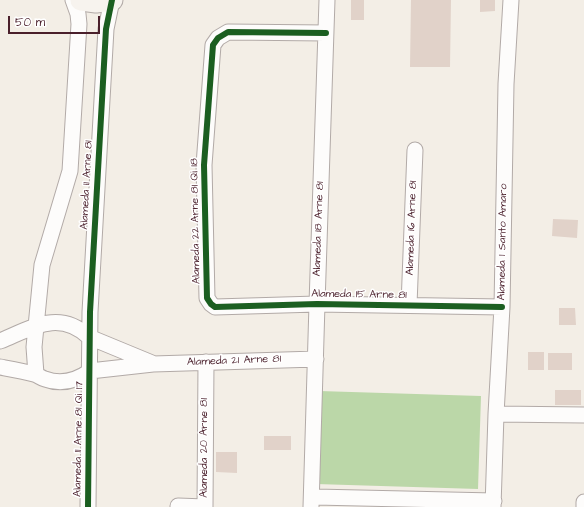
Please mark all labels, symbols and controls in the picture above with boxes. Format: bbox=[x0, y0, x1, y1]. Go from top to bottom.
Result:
scale bar bbox=[10, 8, 102, 34]
text: 50 m bbox=[15, 14, 45, 31]
street label: Alameda 11 Arne 81 bbox=[78, 140, 96, 230]
street label: Alameda 22 Arne 81 Qi 18 bbox=[188, 158, 204, 284]
street label: Alameda 16 Arne 81 bbox=[404, 180, 420, 276]
street label: Alameda 18 Arne 81 bbox=[311, 181, 327, 277]
street label: Alameda 1 Santo Amaro bbox=[495, 183, 511, 301]
street label: Alameda 15 Arne 81 bbox=[311, 288, 407, 302]
street label: Alameda 21 Arne 81 bbox=[187, 353, 281, 369]
street label: Alameda 11 Arne 81 Qi 17 bbox=[71, 381, 87, 497]
street label: Alameda 20 Arne 81 bbox=[198, 398, 212, 498]

